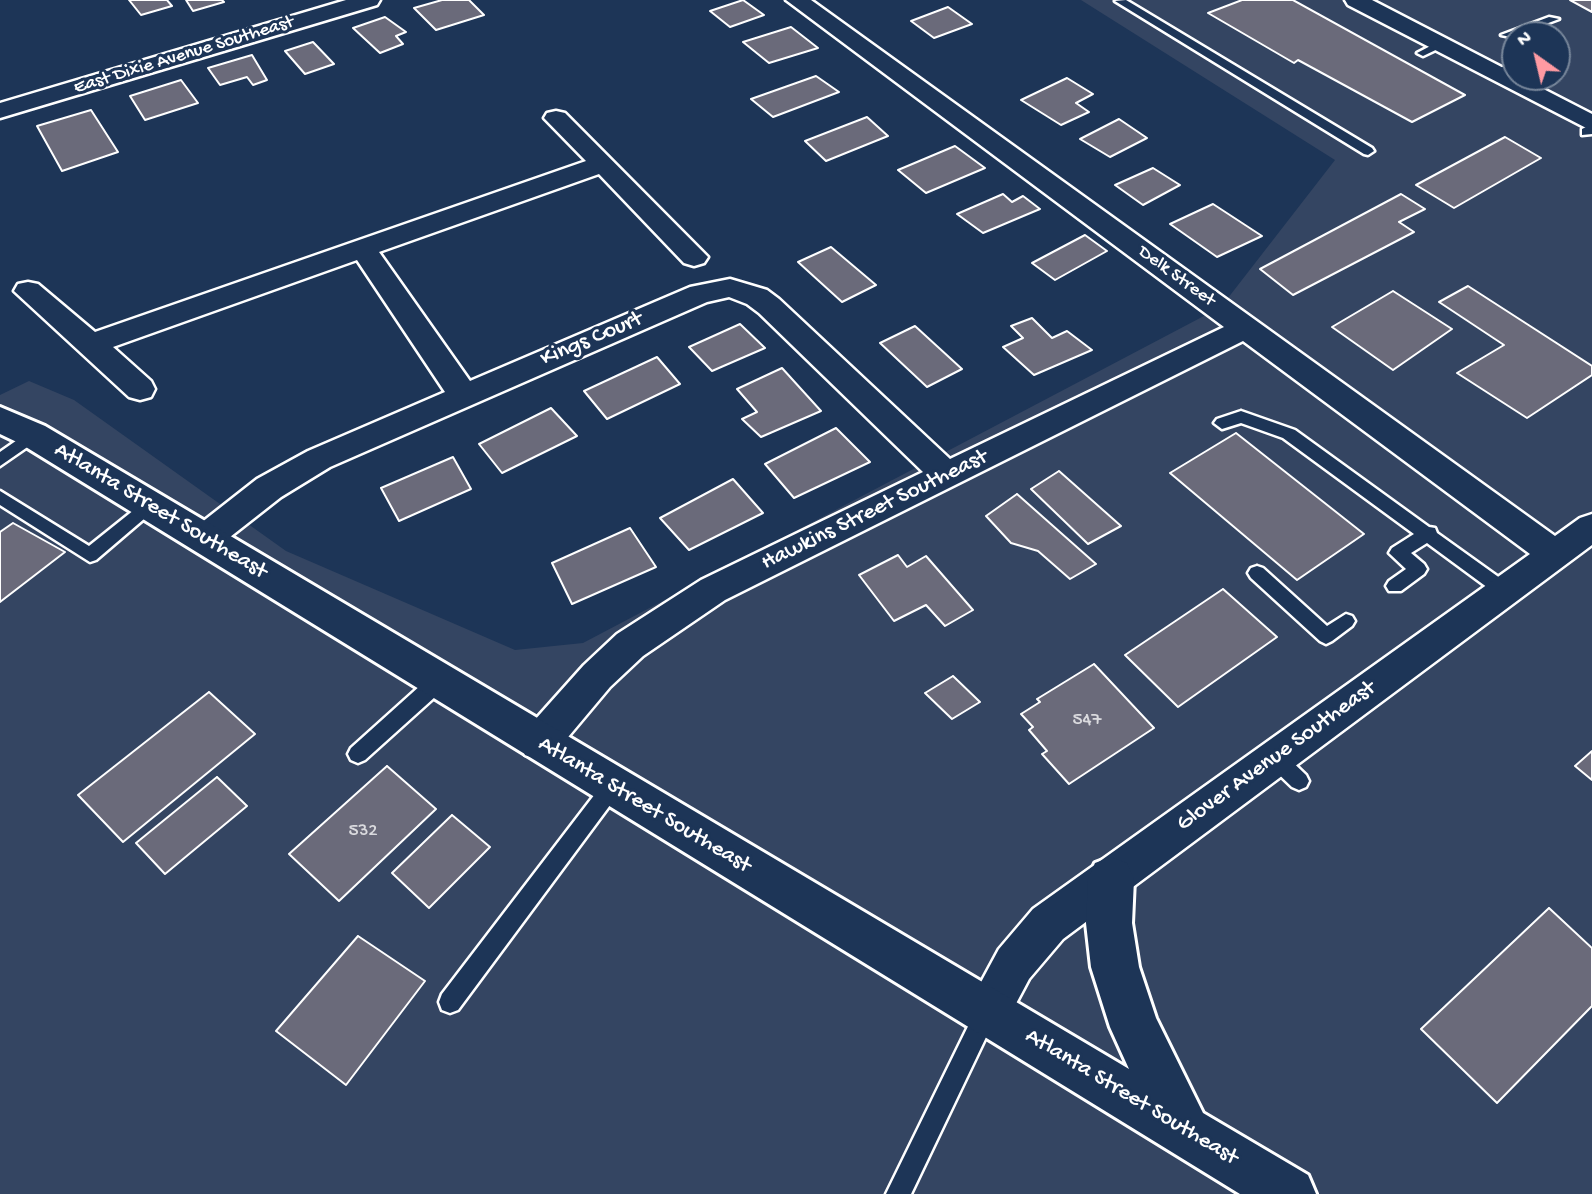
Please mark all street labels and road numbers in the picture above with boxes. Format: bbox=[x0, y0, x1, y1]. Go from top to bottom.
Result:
street label: East Dixie Avenue Southeast bbox=[71, 12, 297, 100]
street label: Delk Street bbox=[1133, 241, 1219, 313]
street label: Kings Court bbox=[537, 306, 647, 374]
street label: Atlanta Street Southeast bbox=[48, 437, 272, 587]
street label: Hawkins Street Southeast bbox=[757, 444, 993, 578]
street label: Glover Avenue Southeast bbox=[1172, 675, 1382, 839]
street label: Atlanta Street Southeast bbox=[532, 731, 756, 881]
street label: Atlanta Street Southeast bbox=[1019, 1023, 1243, 1173]

